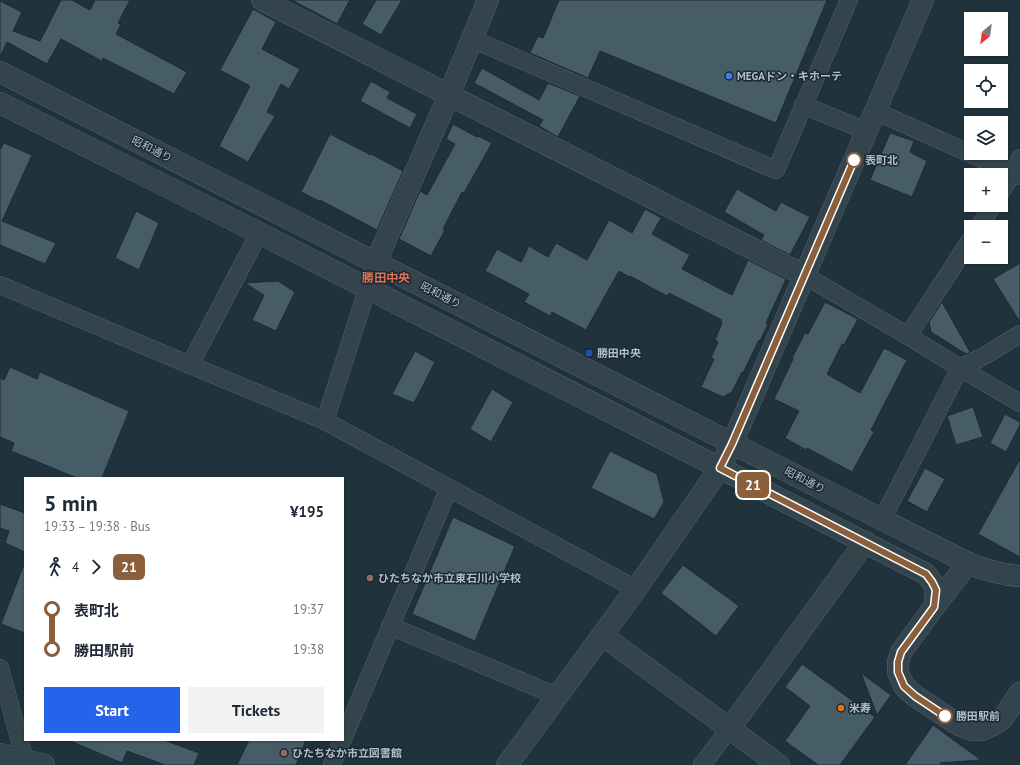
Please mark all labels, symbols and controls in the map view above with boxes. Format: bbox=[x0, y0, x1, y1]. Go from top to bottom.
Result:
north arrow bbox=[964, 12, 1008, 56]
map controls bbox=[964, 12, 1008, 264]
button: locate bbox=[964, 64, 1008, 108]
place label: MEGAドン・キホーテ bbox=[737, 69, 842, 83]
marker: MEGAドン・キホーテ bbox=[724, 71, 734, 81]
button: layers bbox=[964, 116, 1008, 160]
street label: 昭和通り bbox=[129, 133, 175, 165]
marker: 表町北 bbox=[846, 152, 862, 168]
place label: 表町北 bbox=[865, 153, 898, 167]
button: + bbox=[964, 168, 1008, 212]
button: − bbox=[964, 220, 1008, 264]
district label: 勝田中央 bbox=[362, 270, 410, 285]
street label: 昭和通り bbox=[418, 279, 464, 311]
place label: 勝田中央 bbox=[597, 346, 641, 360]
marker: 勝田中央 bbox=[584, 348, 594, 358]
street label: 昭和通り bbox=[782, 464, 828, 496]
line badge: 21 bbox=[735, 472, 771, 498]
text: 21 bbox=[745, 476, 761, 494]
text: 5 min bbox=[44, 489, 98, 517]
text: ¥195 bbox=[290, 502, 324, 521]
text: 19:33 – 19:38 · Bus bbox=[44, 518, 150, 535]
icon: walk bbox=[44, 556, 66, 578]
icon: forward bbox=[85, 556, 107, 578]
text: 21 bbox=[121, 558, 137, 576]
text: 4 bbox=[72, 559, 79, 576]
place label: ひたちなか市立東石川小学校 bbox=[378, 571, 521, 585]
marker: ひたちなか市立東石川小学校 bbox=[365, 573, 375, 583]
text: 表町北 bbox=[74, 601, 119, 620]
text: 19:37 bbox=[293, 601, 324, 618]
text: 勝田駅前 bbox=[74, 641, 134, 660]
text: 19:38 bbox=[293, 641, 324, 658]
button: Start bbox=[44, 687, 180, 733]
button: Tickets bbox=[188, 687, 324, 733]
place label: 米寿 bbox=[849, 701, 871, 715]
marker: 米寿 bbox=[836, 703, 846, 713]
marker: 勝田駅前 bbox=[937, 708, 953, 724]
place label: 勝田駅前 bbox=[956, 709, 1000, 723]
place label: ひたちなか市立図書館 bbox=[292, 746, 402, 760]
marker: ひたちなか市立図書館 bbox=[279, 748, 289, 758]

